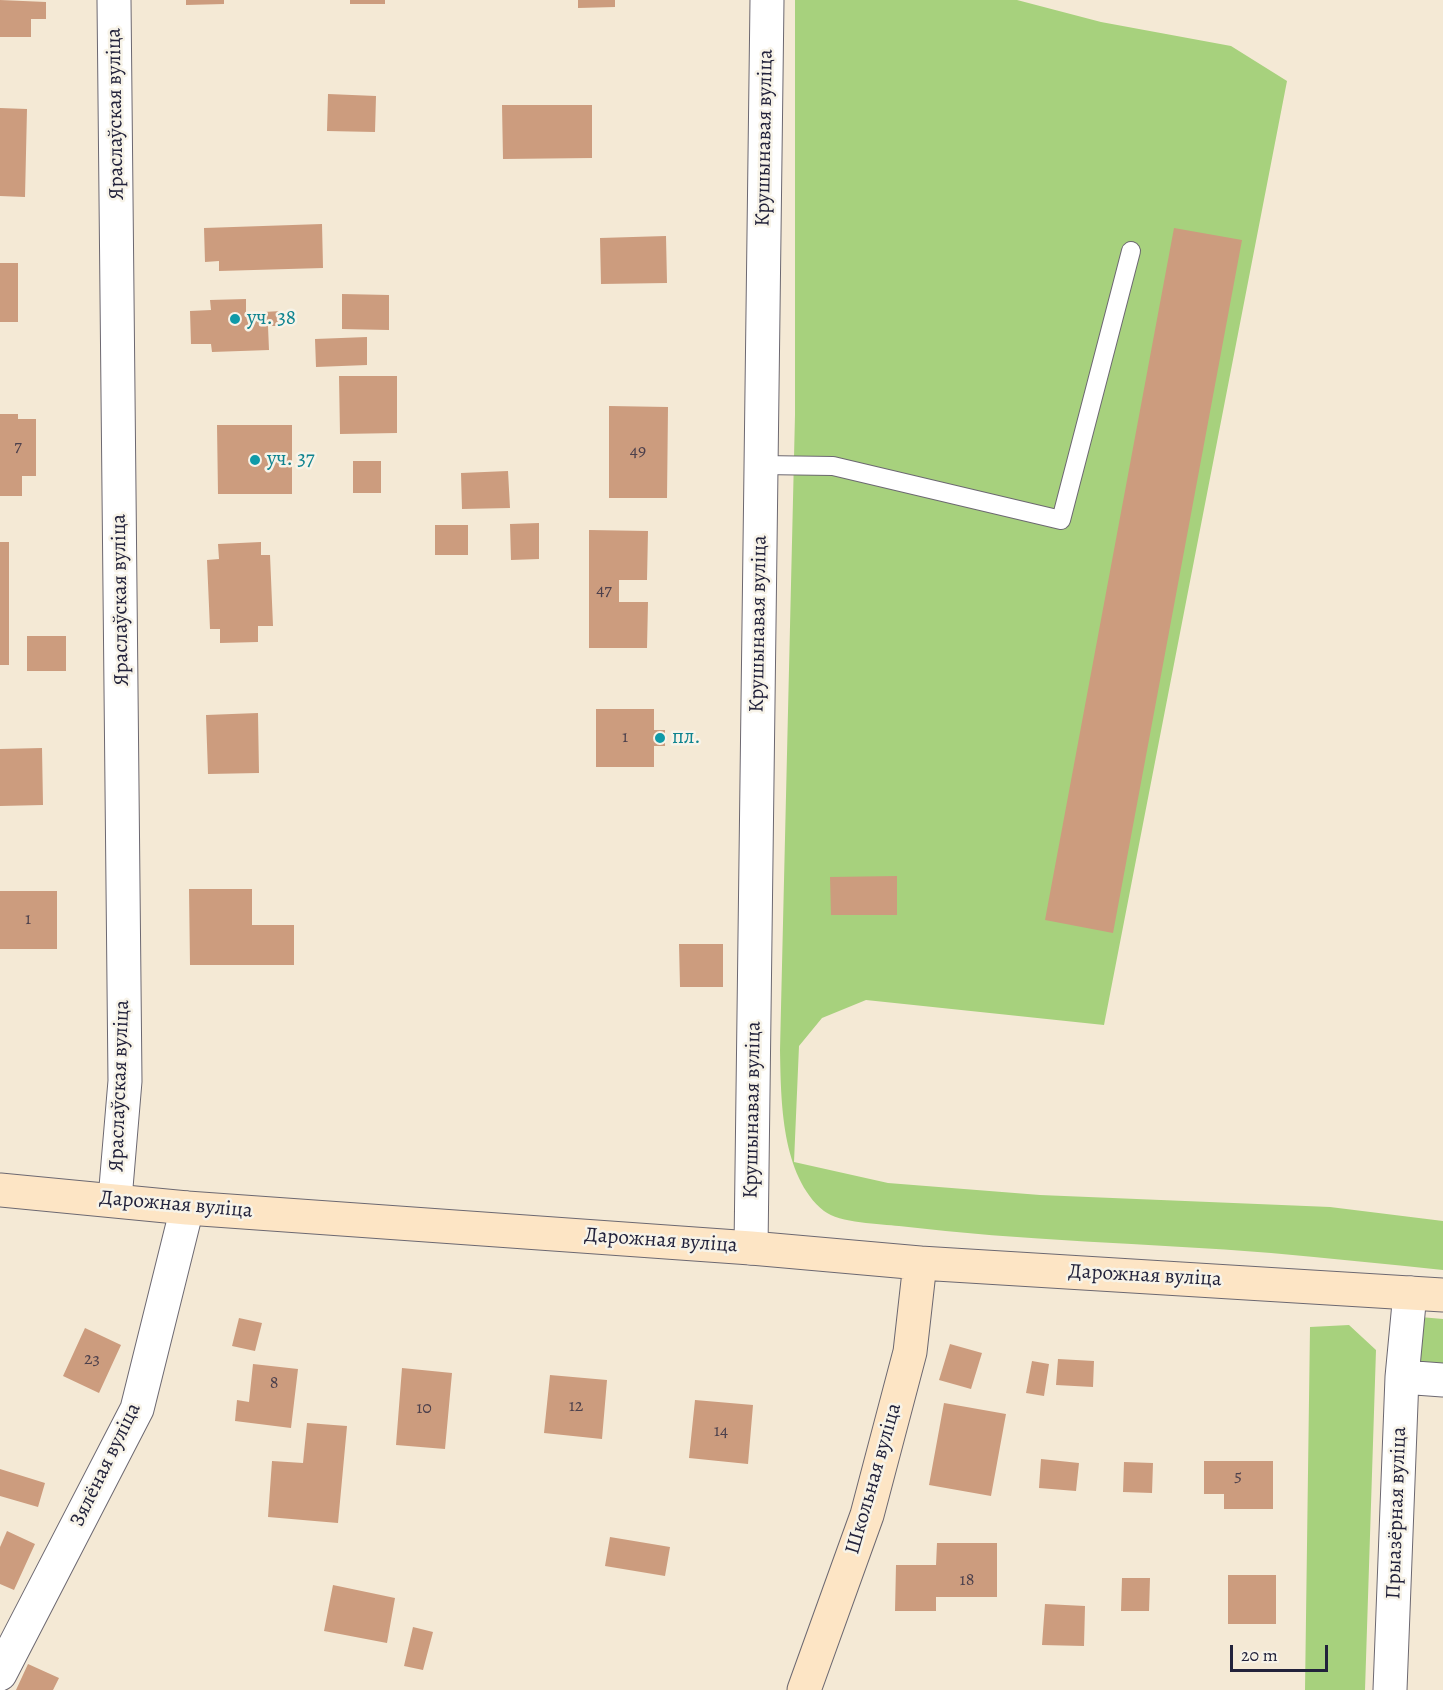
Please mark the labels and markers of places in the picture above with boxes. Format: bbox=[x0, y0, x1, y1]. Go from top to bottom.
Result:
place label: уч. 38 bbox=[247, 306, 296, 332]
marker: уч. 38 bbox=[228, 312, 242, 326]
place label: уч. 37 bbox=[267, 447, 315, 473]
marker: уч. 37 bbox=[248, 453, 262, 467]
place label: пл. bbox=[672, 725, 701, 751]
marker: пл. bbox=[653, 731, 667, 745]

